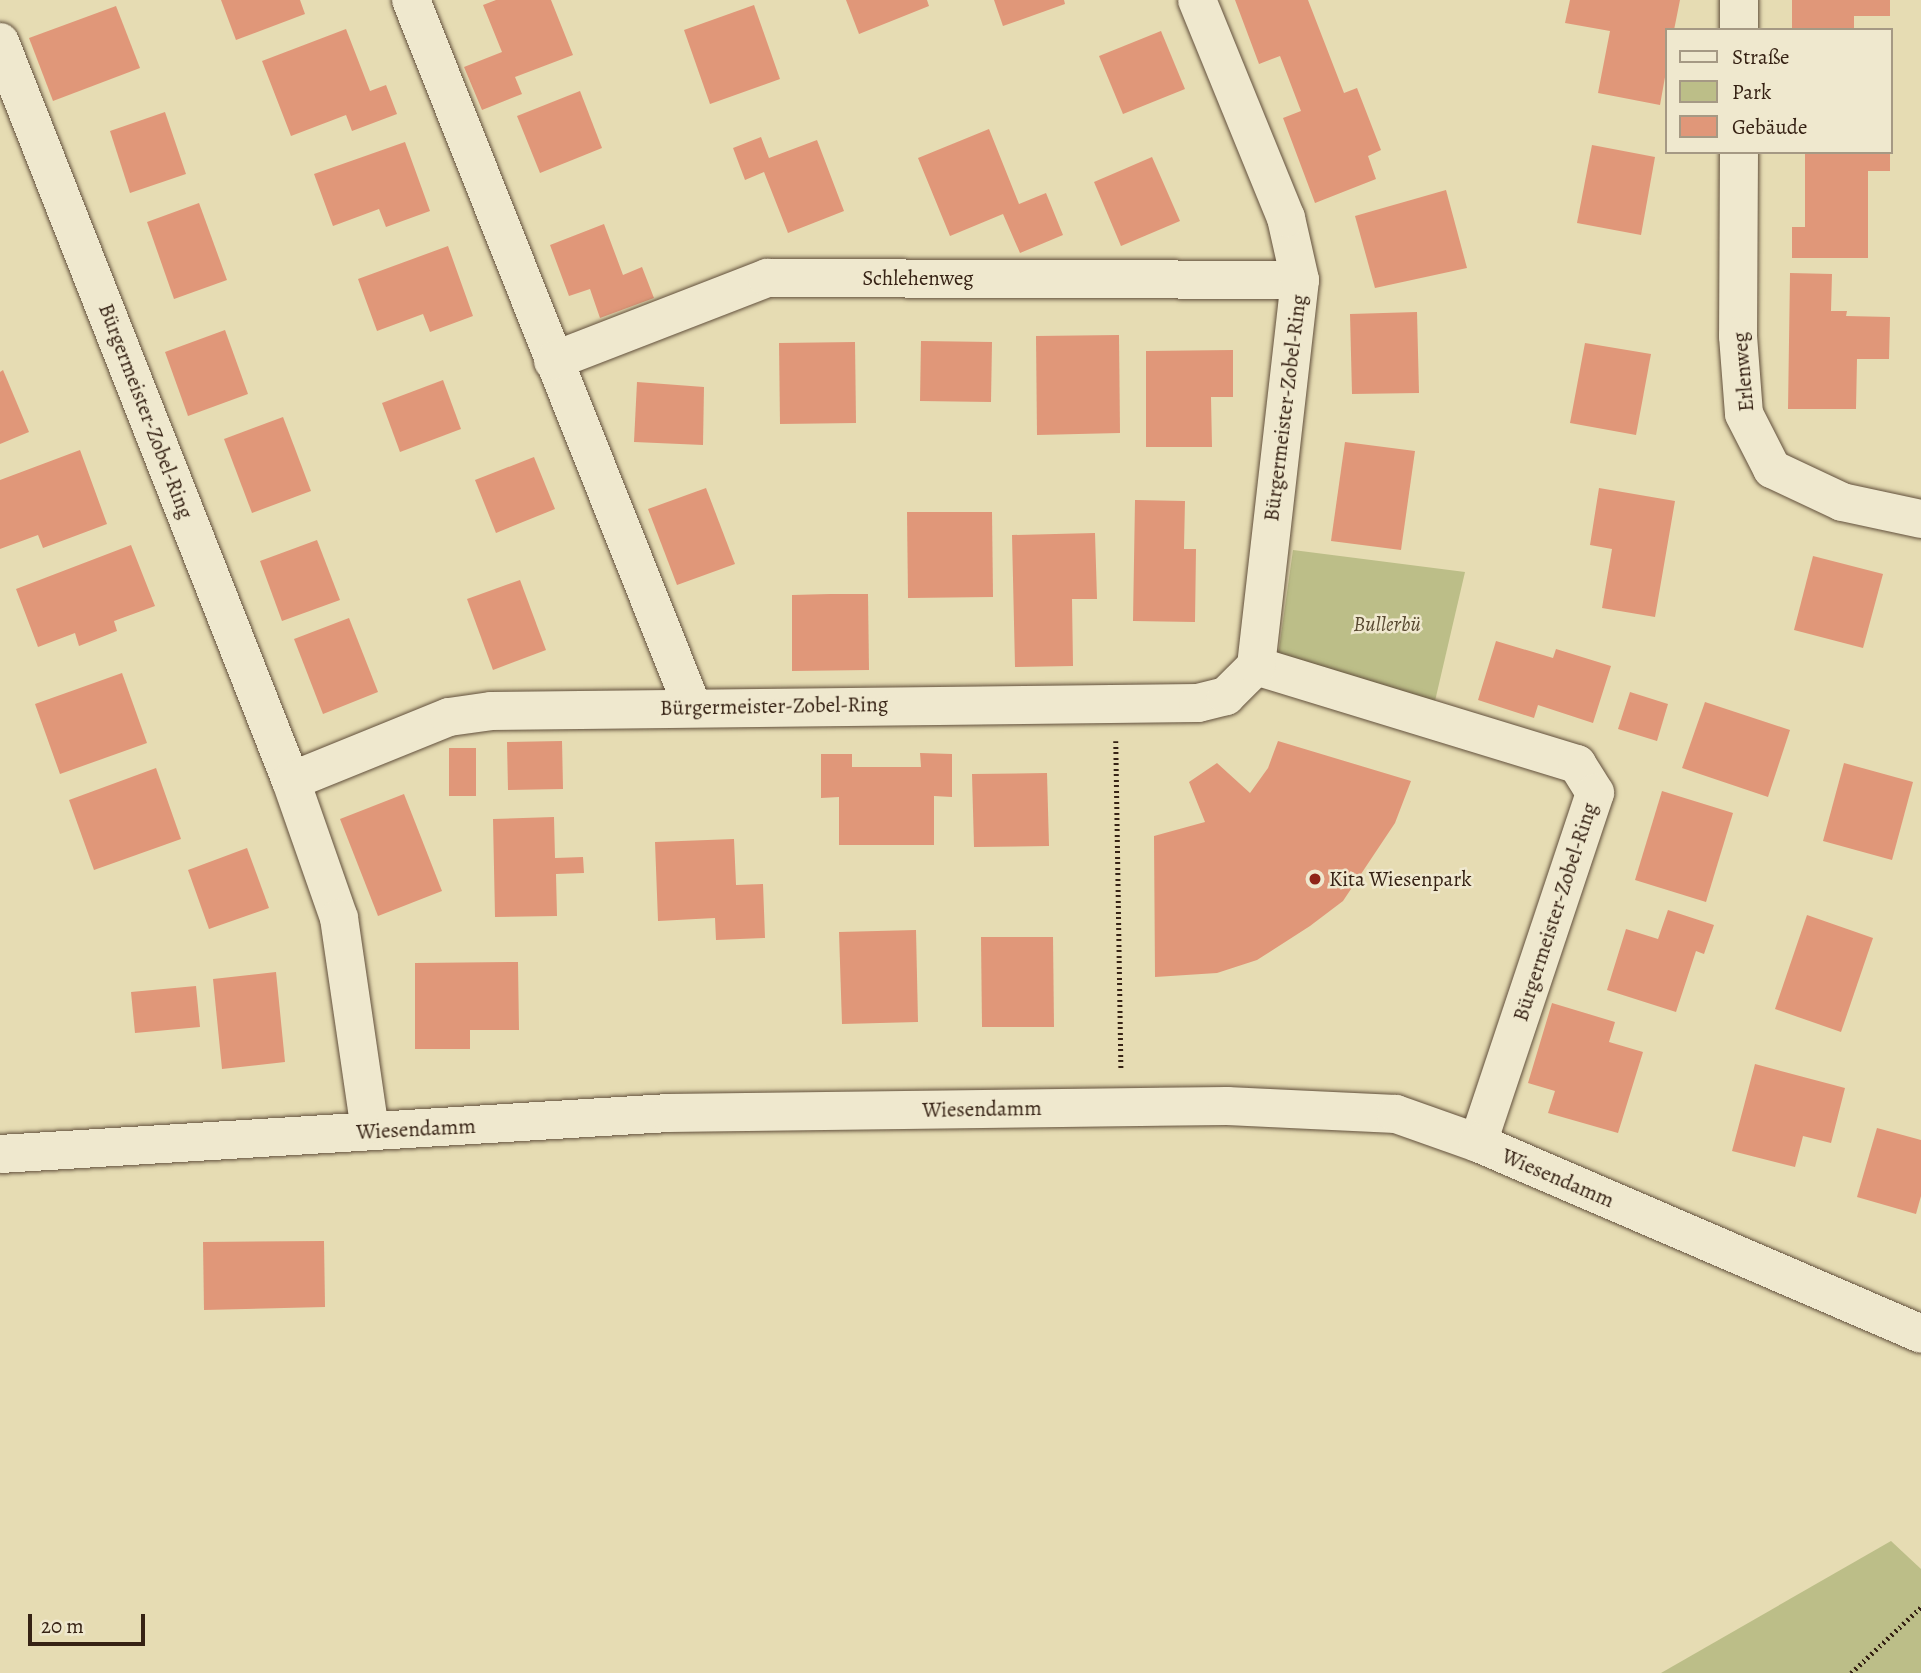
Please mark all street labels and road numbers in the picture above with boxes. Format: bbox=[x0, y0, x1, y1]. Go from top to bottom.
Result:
street label: Schlehenweg bbox=[862, 265, 974, 291]
street label: Bürgermeister-Zobel-Ring bbox=[1259, 293, 1311, 523]
street label: Bürgermeister-Zobel-Ring bbox=[93, 300, 199, 522]
street label: Erlenweg bbox=[1727, 331, 1759, 413]
street label: Bürgermeister-Zobel-Ring bbox=[660, 691, 888, 721]
street label: Bürgermeister-Zobel-Ring bbox=[1508, 800, 1602, 1024]
street label: Wiesendamm bbox=[922, 1095, 1042, 1123]
street label: Wiesendamm bbox=[356, 1113, 476, 1145]
street label: Wiesendamm bbox=[1498, 1143, 1618, 1213]

